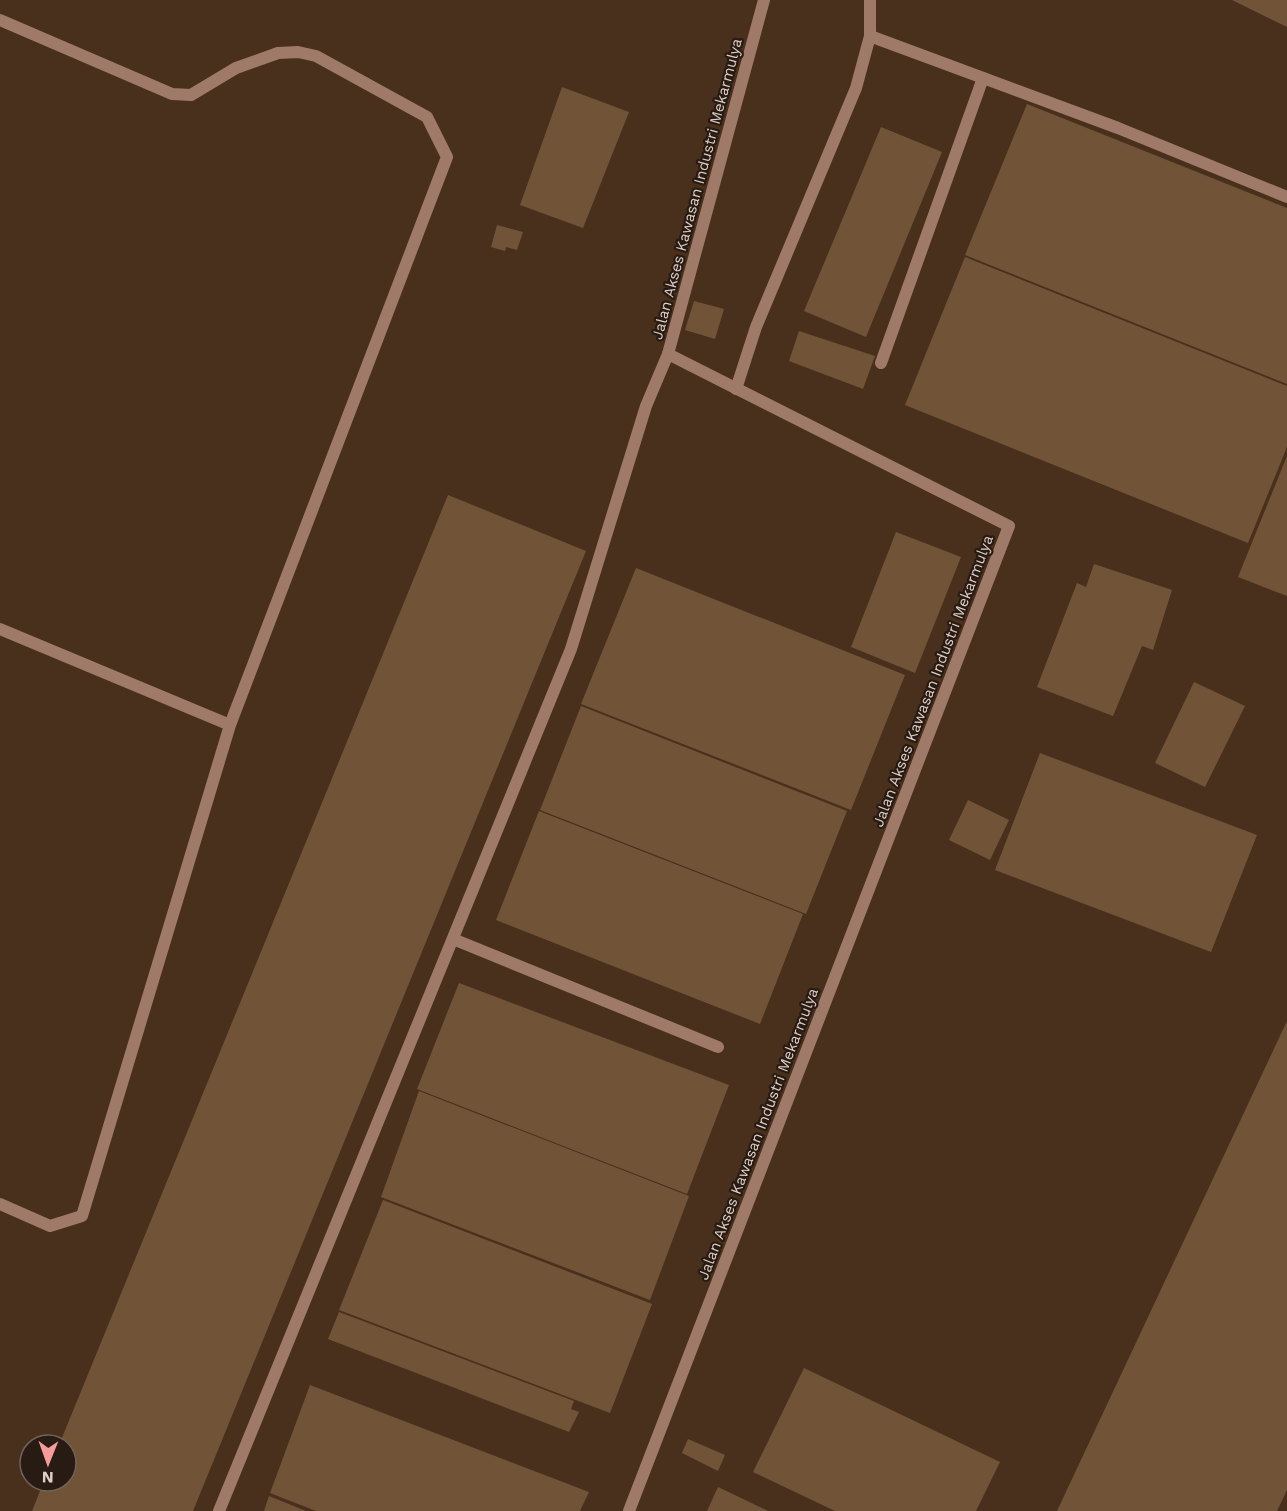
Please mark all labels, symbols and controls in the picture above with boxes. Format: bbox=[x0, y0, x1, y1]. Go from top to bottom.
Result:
street label: Jalan Akses Kawasan Industri Mekarmulya bbox=[648, 36, 746, 341]
street label: Jalan Akses Kawasan Industri Mekarmulya bbox=[869, 532, 997, 829]
street label: Jalan Akses Kawasan Industri Mekarmulya bbox=[694, 985, 822, 1282]
north arrow bbox=[18, 1433, 78, 1493]
text: N bbox=[42, 1468, 54, 1487]

